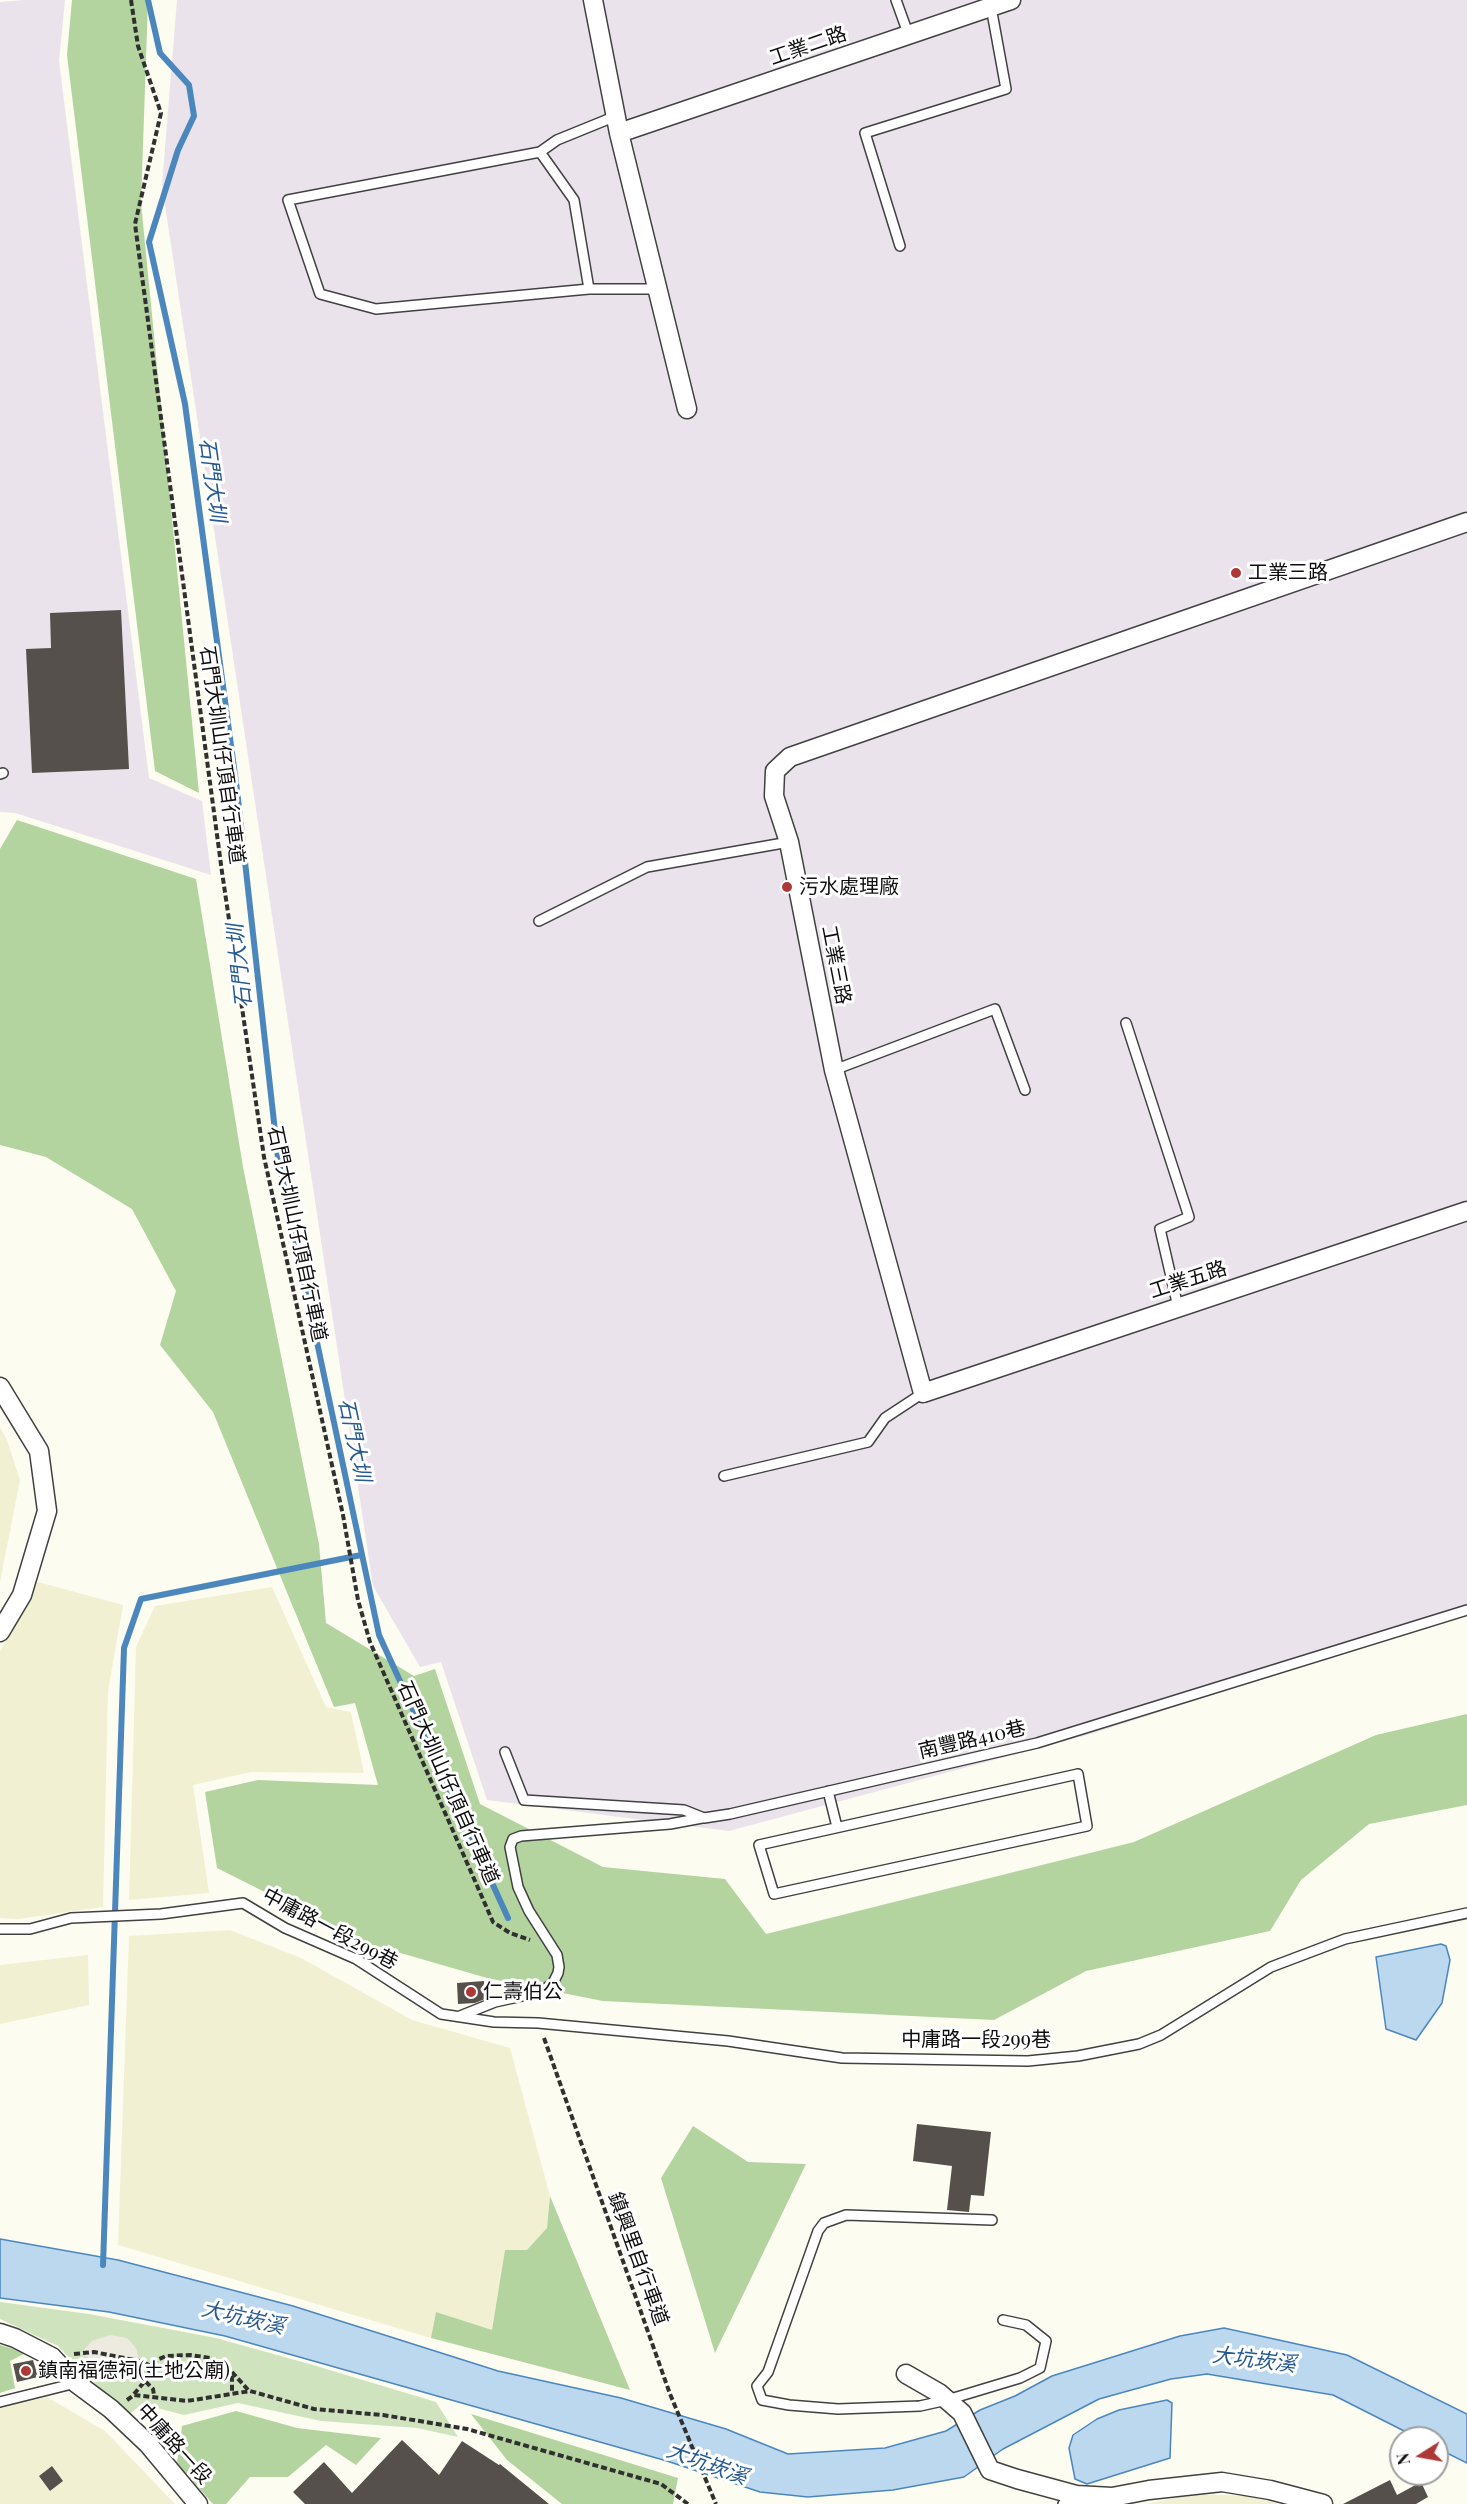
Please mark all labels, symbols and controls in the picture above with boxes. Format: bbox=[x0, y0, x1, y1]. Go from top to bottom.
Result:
street label: 工業二路 bbox=[766, 22, 850, 70]
water label: 石門大圳 bbox=[194, 437, 230, 523]
place label: 工業三路 bbox=[1248, 561, 1328, 585]
marker: 工業三路 bbox=[1229, 566, 1243, 580]
street label: 石門大圳山仔頂自行車道 bbox=[195, 644, 249, 866]
place label: 污水處理廠 bbox=[799, 875, 899, 899]
marker: 污水處理廠 bbox=[780, 880, 794, 894]
water label: 石門大圳 bbox=[223, 923, 257, 1009]
street label: 工業三路 bbox=[817, 923, 855, 1007]
street label: 石門大圳山仔頂自行車道 bbox=[262, 1124, 332, 1344]
street label: 工業五路 bbox=[1146, 1256, 1230, 1304]
water label: 石門大圳 bbox=[333, 1396, 375, 1484]
street label: 石門大圳山仔頂自行車道 bbox=[392, 1678, 504, 1888]
street label: 南豐路410巷 bbox=[916, 1716, 1028, 1764]
street label: 中庸路一段299巷 bbox=[258, 1883, 402, 1975]
place label: 仁壽伯公 bbox=[483, 1980, 563, 2004]
marker: 仁壽伯公 bbox=[464, 1985, 478, 1999]
street label: 中庸路一段299巷 bbox=[901, 2028, 1051, 2052]
street label: 鎮興里自行車道 bbox=[603, 2189, 673, 2329]
water label: 大坑崁溪 bbox=[199, 2296, 287, 2340]
water label: 大坑崁溪 bbox=[1211, 2342, 1297, 2378]
place label: 鎮南福德祠(土地公廟) bbox=[38, 2359, 230, 2383]
marker: 鎮南福德祠(土地公廟) bbox=[19, 2364, 33, 2378]
street label: 中庸路一段 bbox=[132, 2399, 216, 2489]
north arrow bbox=[1389, 2426, 1449, 2486]
water label: 大坑崁溪 bbox=[663, 2438, 751, 2490]
text: N bbox=[1391, 2451, 1414, 2467]

